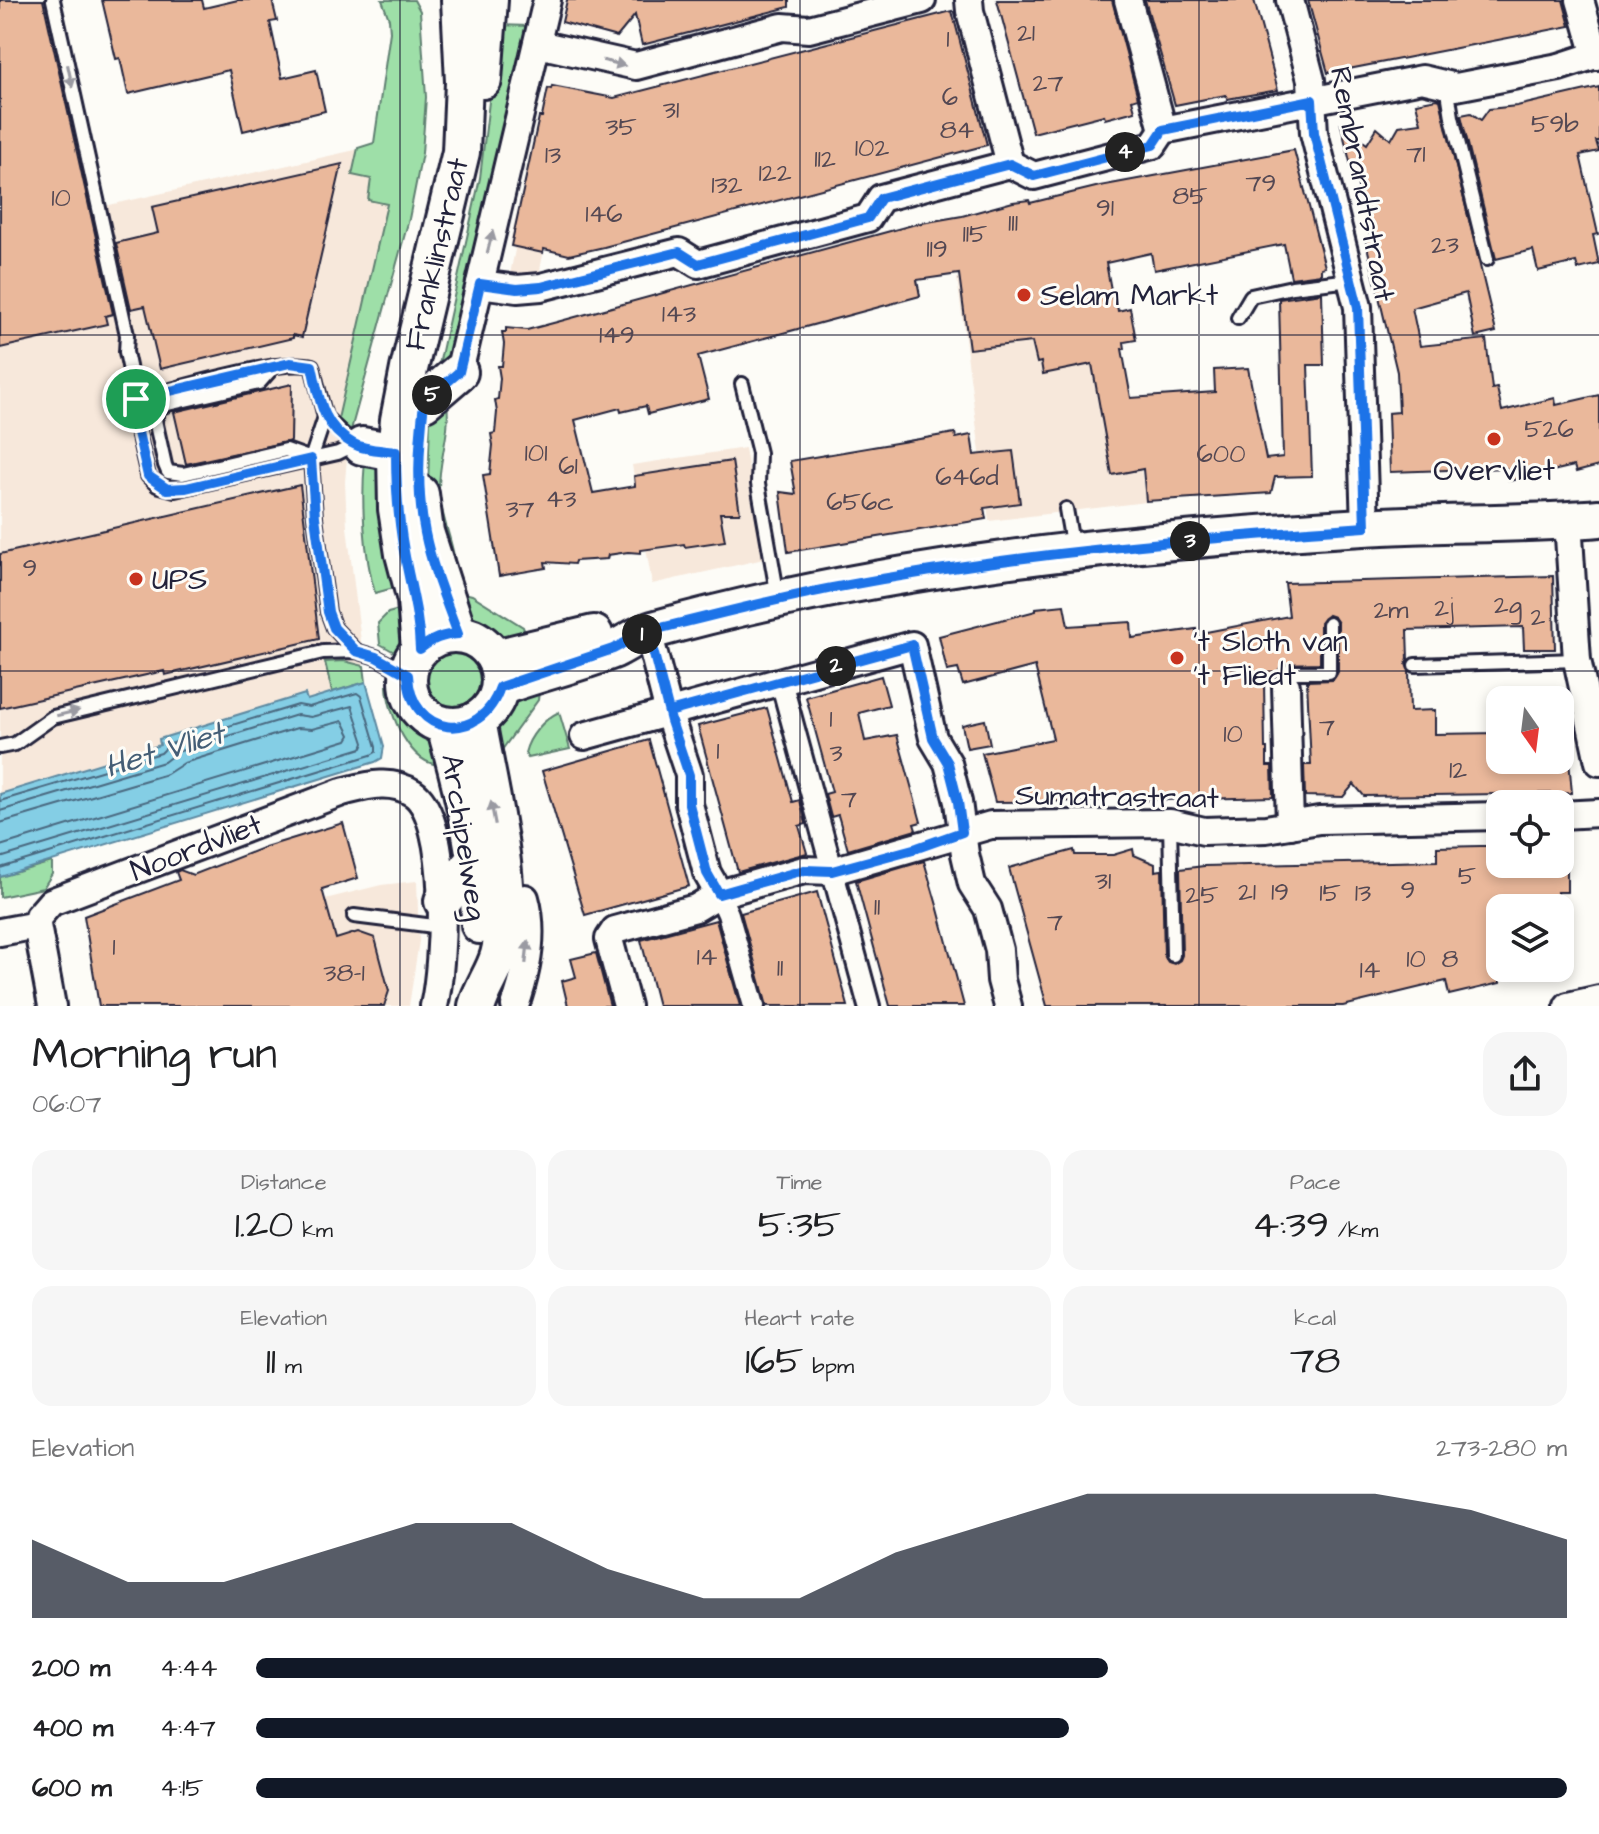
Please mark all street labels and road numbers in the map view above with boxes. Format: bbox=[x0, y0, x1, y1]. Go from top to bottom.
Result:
street label: Rembrandtstraat bbox=[1319, 63, 1405, 305]
street label: Franklinstraat bbox=[394, 154, 480, 355]
street label: Archipelweg bbox=[429, 751, 498, 923]
street label: Sumatrastraat bbox=[1015, 774, 1219, 820]
street label: Noordvliet bbox=[125, 804, 268, 892]

